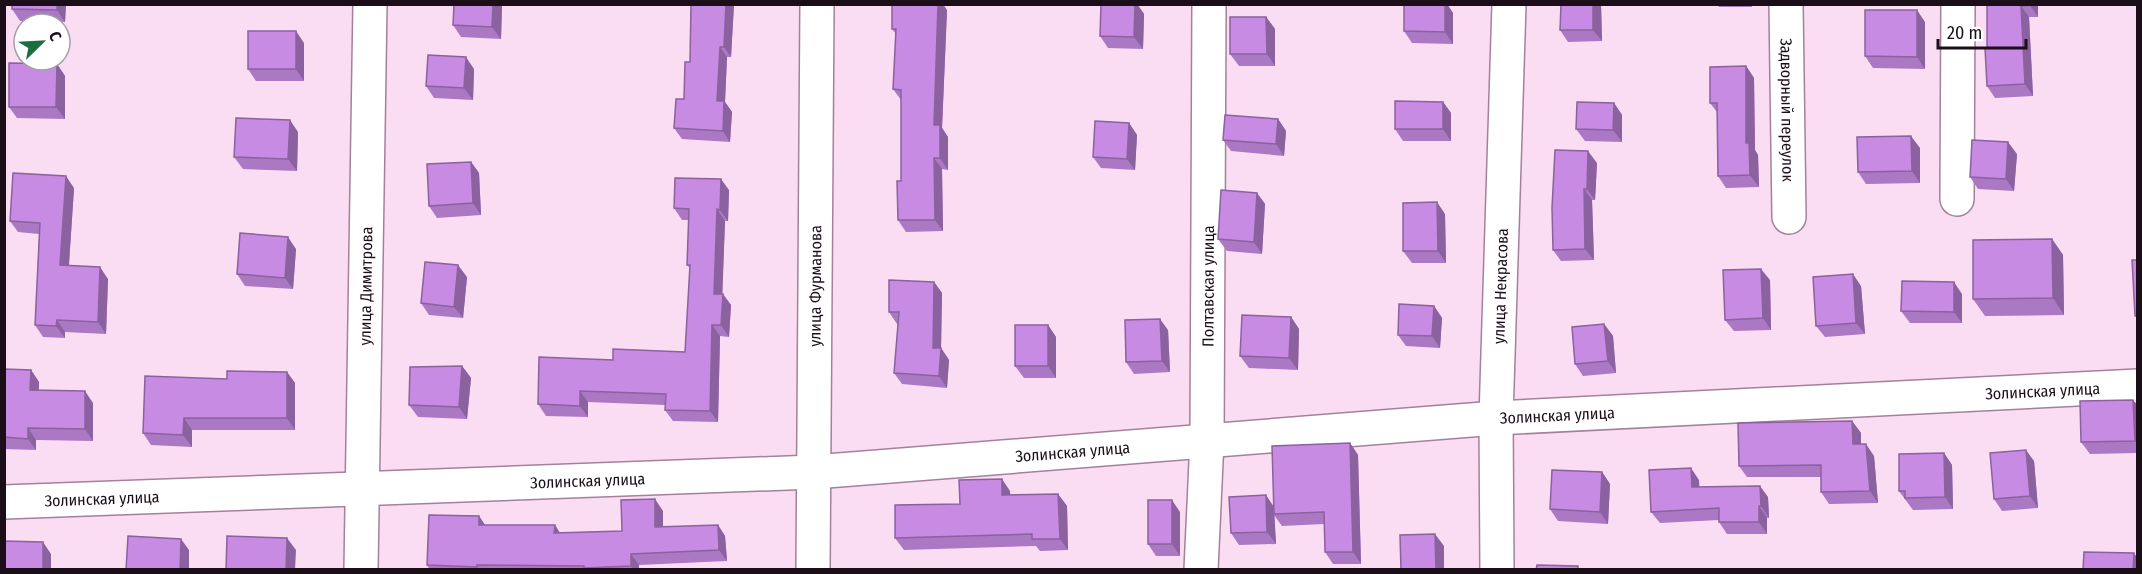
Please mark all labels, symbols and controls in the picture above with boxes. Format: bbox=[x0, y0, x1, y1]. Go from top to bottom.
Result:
north arrow bbox=[12, 12, 72, 72]
scale bar bbox=[1938, 12, 2026, 50]
text: 20 m bbox=[1947, 22, 1982, 44]
text: С bbox=[45, 28, 66, 44]
street label: Задворный переулок bbox=[1777, 38, 1798, 183]
street label: улица Фурманова bbox=[805, 225, 825, 347]
street label: Полтавская улица bbox=[1198, 225, 1217, 347]
street label: улица Димитрова bbox=[355, 226, 376, 346]
street label: улица Некрасова bbox=[1489, 228, 1511, 344]
street label: Золинская улица bbox=[1985, 378, 2101, 403]
street label: Золинская улица bbox=[1499, 403, 1615, 427]
street label: Золинская улица bbox=[1015, 437, 1131, 466]
street label: Золинская улица bbox=[530, 469, 646, 492]
street label: Золинская улица bbox=[44, 487, 160, 510]

